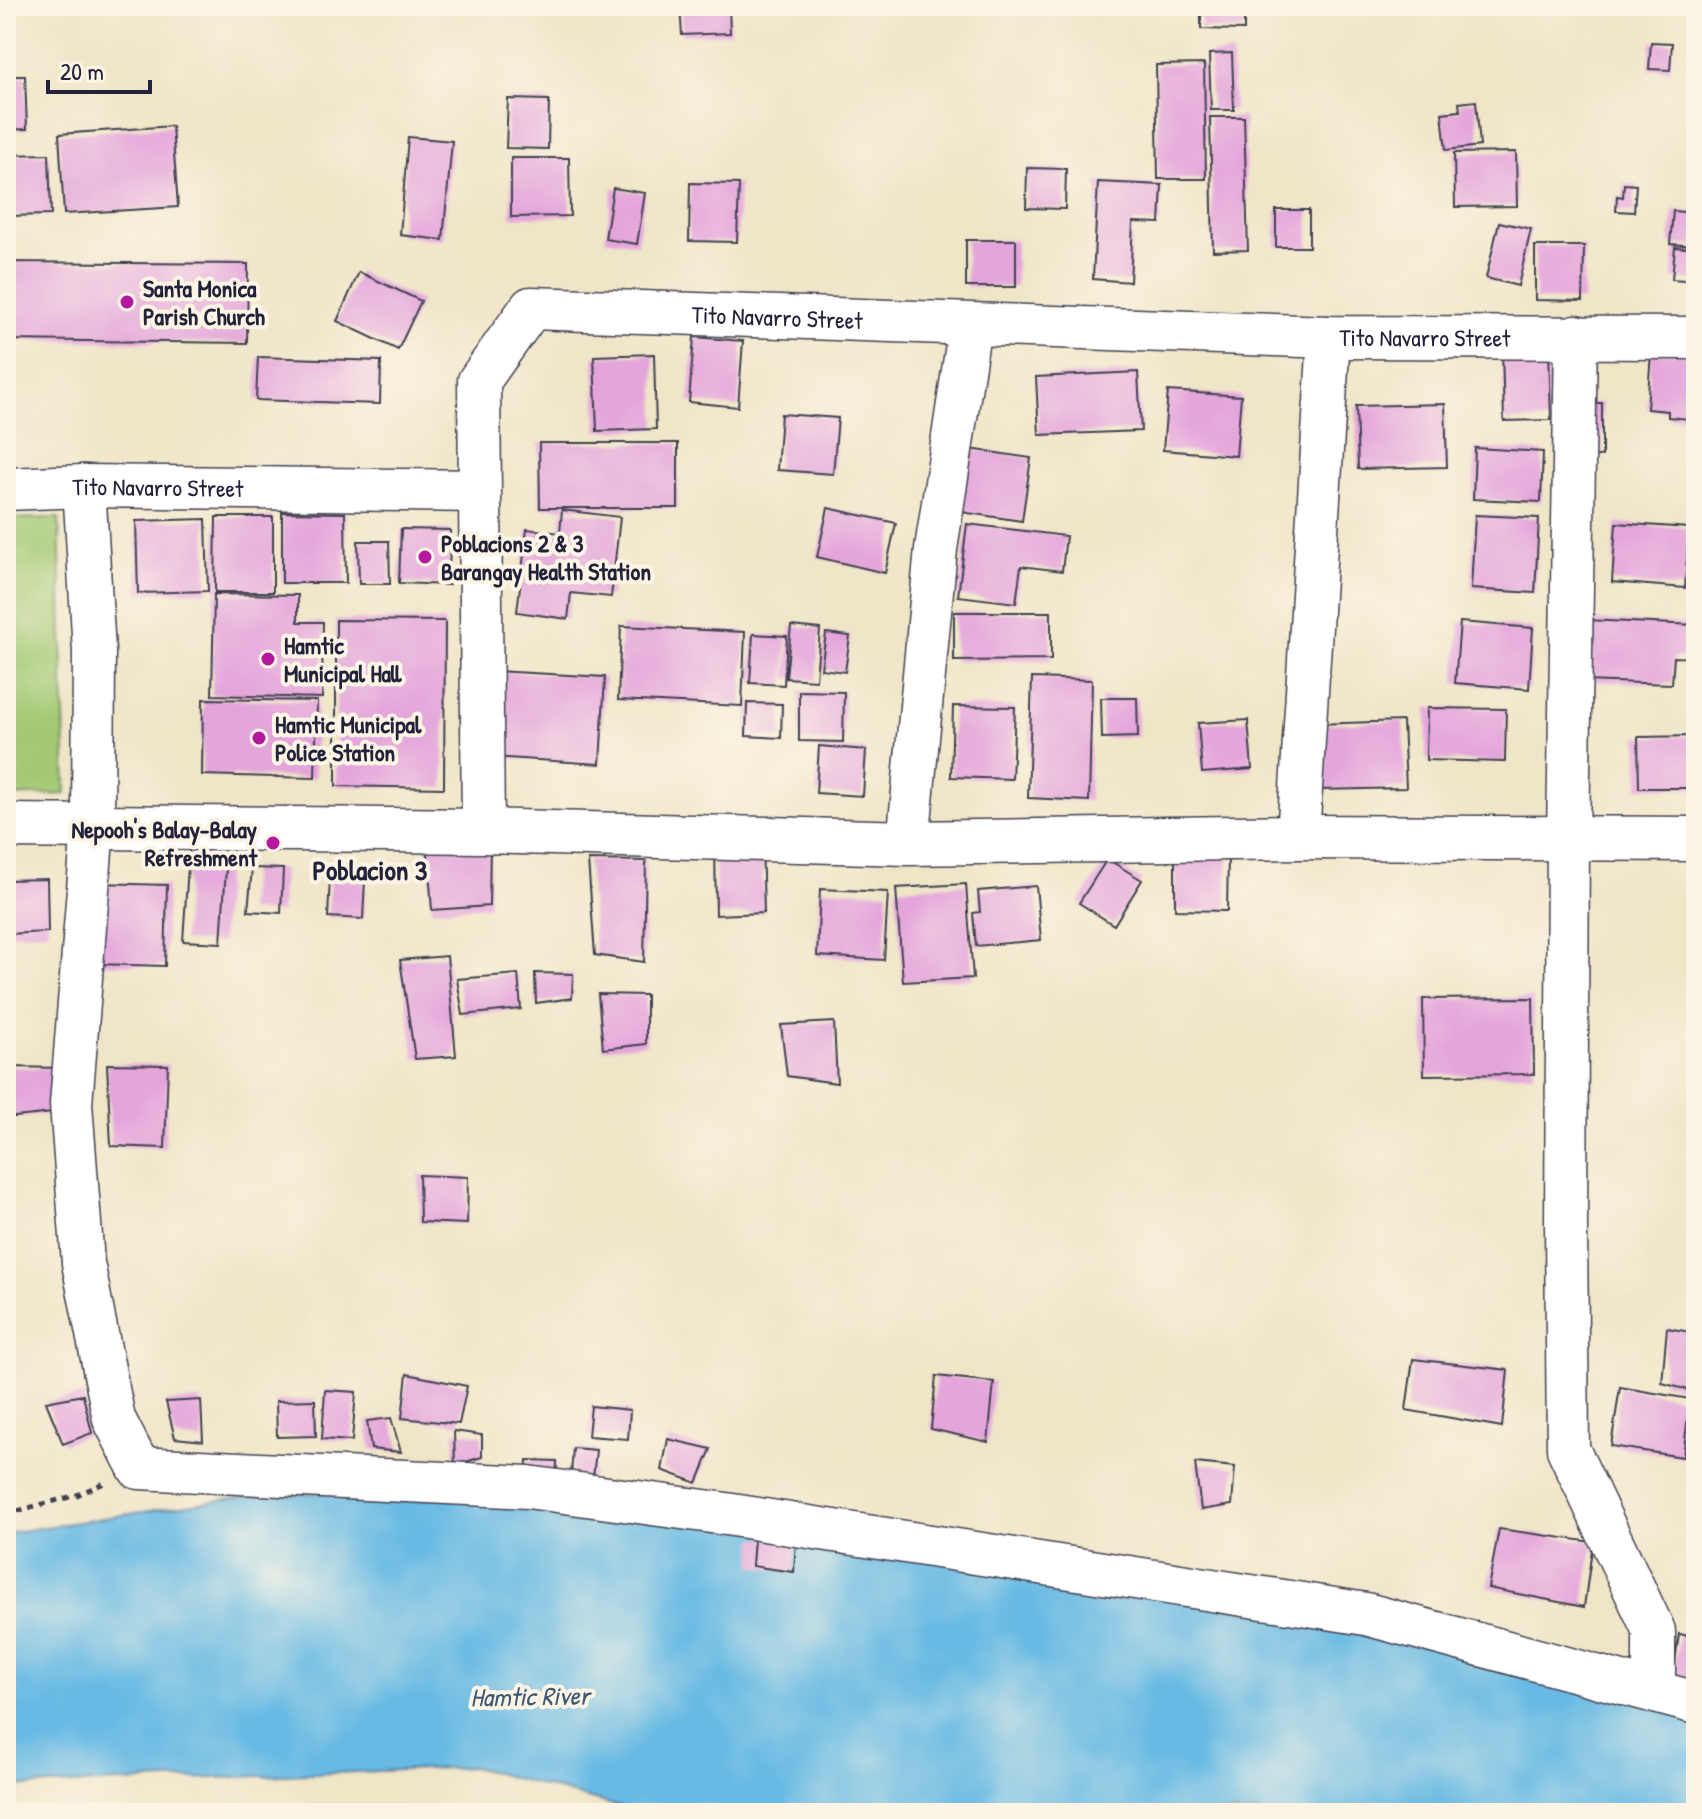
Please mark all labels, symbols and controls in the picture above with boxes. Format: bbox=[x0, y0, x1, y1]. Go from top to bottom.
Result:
scale bar bbox=[48, 44, 150, 94]
text: 20 m bbox=[60, 55, 104, 87]
place label: Santa Monica Parish Church bbox=[143, 272, 265, 332]
marker: Santa Monica Parish Church bbox=[118, 293, 136, 311]
street label: Tito Navarro Street bbox=[691, 298, 864, 336]
street label: Tito Navarro Street bbox=[1339, 321, 1511, 353]
street label: Tito Navarro Street bbox=[72, 470, 244, 504]
place label: Poblacions 2 & 3 Barangay Health Station bbox=[441, 527, 651, 588]
marker: Poblacions 2 & 3 Barangay Health Station bbox=[416, 548, 434, 566]
place label: Hamtic Municipal Hall bbox=[284, 629, 402, 690]
marker: Hamtic Municipal Hall bbox=[259, 650, 277, 668]
place label: Hamtic Municipal Police Station bbox=[275, 708, 422, 768]
marker: Hamtic Municipal Police Station bbox=[250, 729, 268, 747]
place label: Nepooh's Balay-Balay Refreshment bbox=[72, 813, 258, 873]
marker: Nepooh's Balay-Balay Refreshment bbox=[264, 834, 282, 852]
district label: Poblacion 3 bbox=[313, 851, 428, 889]
water label: Hamtic River bbox=[470, 1677, 593, 1715]

